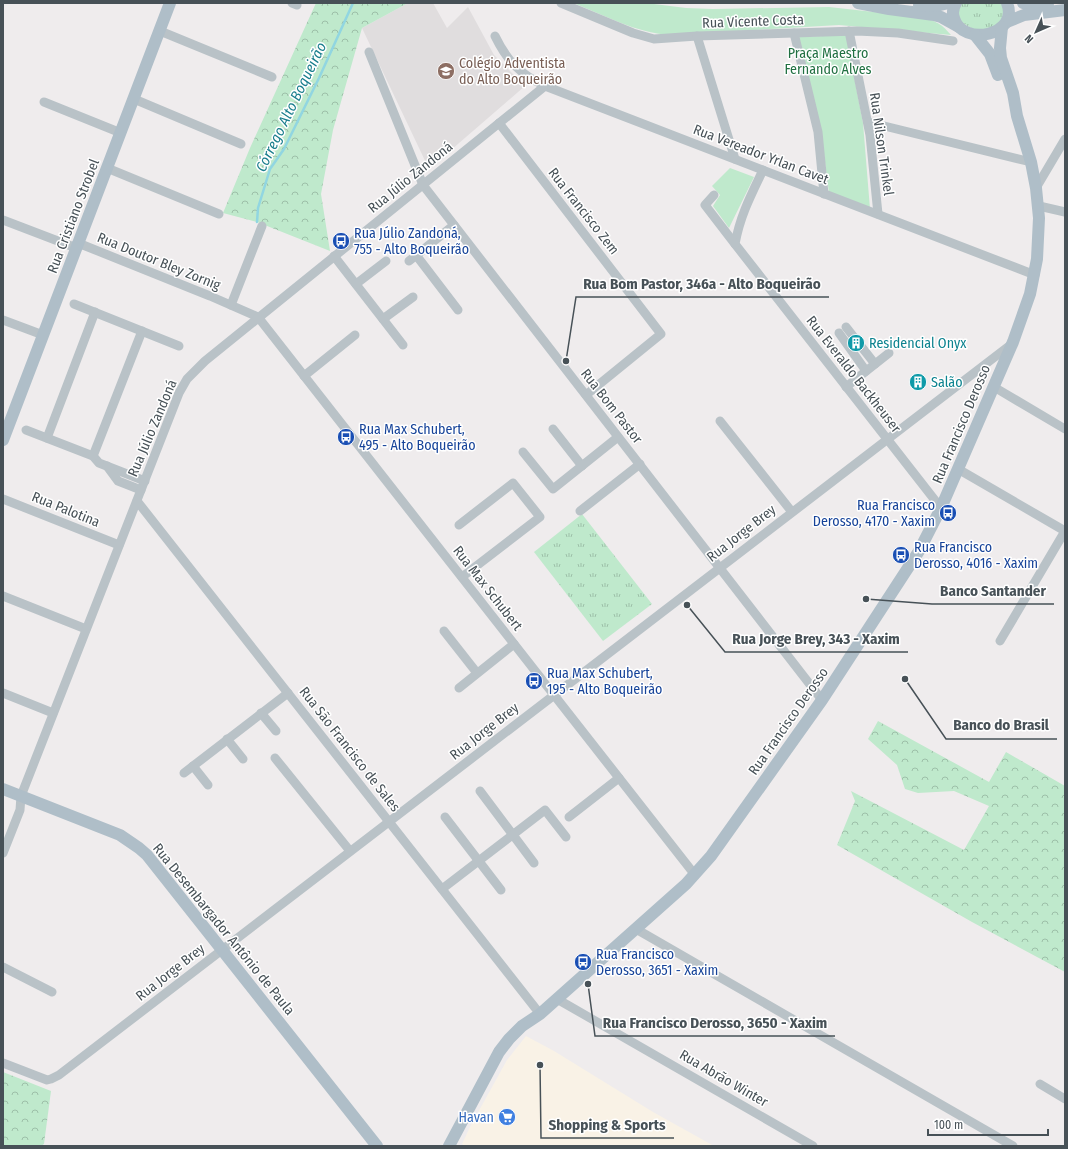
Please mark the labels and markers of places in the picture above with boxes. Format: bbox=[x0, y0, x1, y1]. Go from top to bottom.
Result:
place label: Colégio Adventista do Alto Boqueirão bbox=[459, 55, 565, 88]
school or university icon: Colégio Adventista do Alto Boqueirão bbox=[436, 61, 456, 81]
place label: Rua Júlio Zandoná, 755 - Alto Boqueirão bbox=[354, 225, 469, 258]
bus stop icon: Rua Júlio Zandoná, 755 - Alto Boqueirão bbox=[331, 231, 351, 251]
callout: Rua Bom Pastor, 346a - Alto Boqueirão bbox=[576, 270, 829, 297]
building icon: Residencial Onyx bbox=[846, 333, 866, 353]
place label: Residencial Onyx bbox=[869, 335, 967, 352]
building icon: Salão bbox=[908, 372, 928, 392]
place label: Salão bbox=[931, 374, 963, 391]
place label: Rua Max Schubert, 495 - Alto Boqueirão bbox=[359, 421, 476, 454]
bus stop icon: Rua Max Schubert, 495 - Alto Boqueirão bbox=[336, 427, 356, 447]
place label: Rua Francisco Derosso, 4170 - Xaxim bbox=[813, 497, 935, 530]
bus stop icon: Rua Francisco Derosso, 4170 - Xaxim bbox=[938, 503, 958, 523]
place label: Rua Francisco Derosso, 4016 - Xaxim bbox=[914, 539, 1038, 572]
bus stop icon: Rua Francisco Derosso, 4016 - Xaxim bbox=[891, 545, 911, 565]
callout: Banco Santander bbox=[932, 577, 1054, 604]
callout: Rua Jorge Brey, 343 - Xaxim bbox=[725, 625, 908, 652]
place label: Rua Max Schubert, 195 - Alto Boqueirão bbox=[547, 665, 663, 698]
bus stop icon: Rua Max Schubert, 195 - Alto Boqueirão bbox=[524, 671, 544, 691]
callout: Banco do Brasil bbox=[946, 712, 1057, 739]
place label: Rua Francisco Derosso, 3651 - Xaxim bbox=[596, 946, 718, 979]
bus stop icon: Rua Francisco Derosso, 3651 - Xaxim bbox=[573, 952, 593, 972]
callout: Rua Francisco Derosso, 3650 - Xaxim bbox=[595, 1009, 835, 1036]
supermarket icon: Havan bbox=[497, 1107, 517, 1127]
place label: Havan bbox=[459, 1109, 494, 1126]
callout: Shopping & Sports bbox=[541, 1111, 674, 1138]

